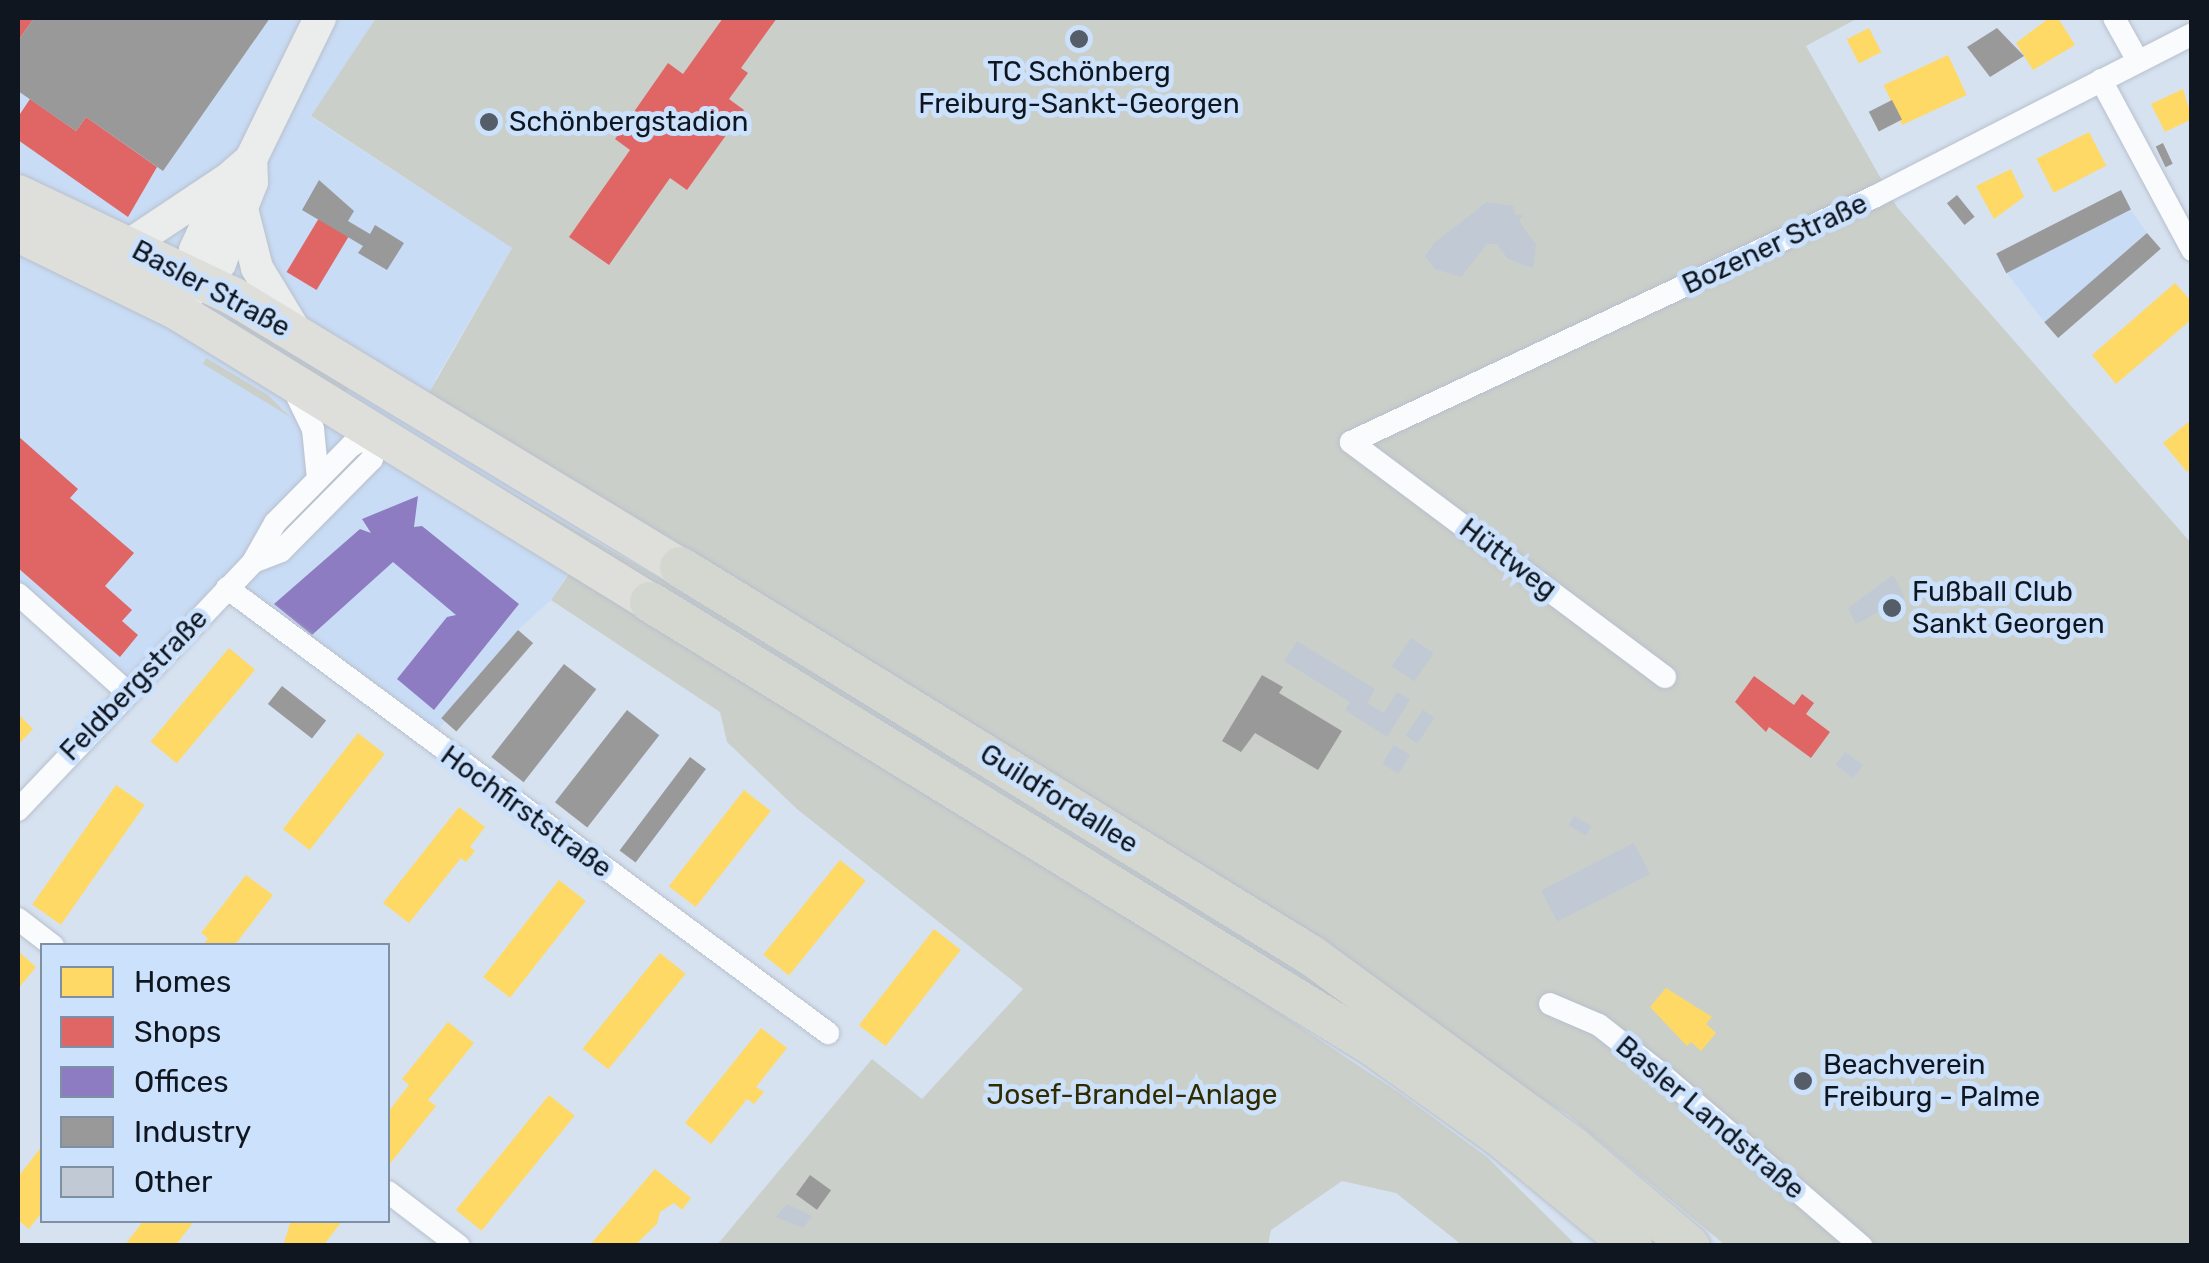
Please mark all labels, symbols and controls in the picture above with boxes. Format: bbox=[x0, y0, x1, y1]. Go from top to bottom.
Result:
marker: TC Schönberg Freiburg-Sankt-Georgen bbox=[1068, 28, 1090, 50]
place label: TC Schönberg Freiburg-Sankt-Georgen bbox=[918, 55, 1240, 121]
place label: Schönbergstadion bbox=[509, 105, 749, 139]
marker: Schönbergstadion bbox=[478, 111, 500, 133]
street label: Bozener Straße bbox=[1677, 186, 1873, 302]
street label: Basler Straße bbox=[126, 233, 296, 345]
street label: Hüttweg bbox=[1453, 512, 1563, 606]
place label: Fußball Club Sankt Georgen bbox=[1912, 575, 2105, 641]
marker: Fußball Club Sankt Georgen bbox=[1881, 597, 1903, 619]
street label: Feldbergstraße bbox=[53, 602, 215, 768]
street label: Guildfordallee bbox=[974, 737, 1144, 861]
street label: Hochfirststraße bbox=[434, 739, 618, 885]
legend bbox=[40, 943, 390, 1223]
text: Homes bbox=[134, 964, 231, 1000]
text: Shops bbox=[134, 1014, 221, 1050]
street label: Basler Landstraße bbox=[1609, 1029, 1811, 1207]
place label: Beachverein Freiburg - Palme bbox=[1823, 1048, 2040, 1114]
text: Offices bbox=[134, 1064, 229, 1100]
marker: Beachverein Freiburg - Palme bbox=[1792, 1070, 1814, 1092]
park label: Josef-Brandel-Anlage bbox=[987, 1078, 1277, 1112]
text: Industry bbox=[134, 1114, 251, 1150]
text: Other bbox=[134, 1164, 213, 1200]

